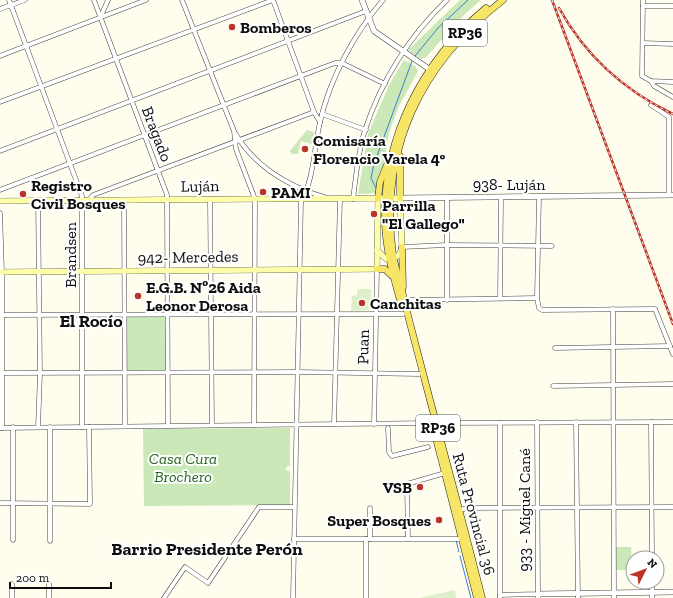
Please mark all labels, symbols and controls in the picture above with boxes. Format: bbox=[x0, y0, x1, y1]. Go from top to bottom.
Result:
place label: Bomberos bbox=[240, 18, 312, 37]
road number: RP36 bbox=[443, 20, 487, 46]
marker: Bomberos bbox=[227, 22, 237, 32]
street label: Bragado bbox=[138, 104, 176, 164]
place label: Comisaría Florencio Varela 4° bbox=[313, 131, 446, 168]
marker: Comisaría Florencio Varela 4° bbox=[300, 144, 310, 154]
street label: 938- Luján bbox=[473, 175, 546, 194]
place label: Registro Civil Bosques bbox=[31, 176, 126, 213]
street label: Luján bbox=[181, 176, 220, 196]
place label: PAMI bbox=[271, 183, 311, 202]
marker: PAMI bbox=[258, 187, 268, 197]
marker: Registro Civil Bosques bbox=[18, 189, 28, 199]
place label: Parrilla "El Gallego" bbox=[382, 196, 465, 233]
marker: Parrilla "El Gallego" bbox=[369, 209, 379, 219]
street label: Brandsen bbox=[61, 221, 80, 288]
street label: 942- Mercedes bbox=[137, 247, 239, 267]
place label: E.G.B. Nº26 Aida Leonor Derosa bbox=[146, 278, 261, 315]
marker: E.G.B. Nº26 Aida Leonor Derosa bbox=[133, 291, 143, 301]
place label: Canchitas bbox=[370, 294, 441, 313]
marker: Canchitas bbox=[357, 298, 367, 308]
district label: El Rocío bbox=[59, 310, 123, 332]
street label: Puan bbox=[353, 328, 373, 365]
road number: RP36 bbox=[416, 415, 460, 441]
street label: 933 - Miguel Cané bbox=[515, 448, 534, 572]
park label: Casa Cura Brochero bbox=[149, 449, 217, 486]
street label: Ruta Provincial 36 bbox=[449, 451, 499, 577]
place label: VSB bbox=[383, 478, 412, 497]
marker: VSB bbox=[415, 482, 425, 492]
place label: Super Bosques bbox=[327, 511, 431, 530]
marker: Super Bosques bbox=[434, 515, 444, 525]
district label: Barrio Presidente Perón bbox=[111, 538, 303, 560]
north arrow bbox=[625, 550, 665, 590]
text: N bbox=[644, 556, 660, 572]
scale bar bbox=[10, 564, 111, 590]
text: 200 m bbox=[16, 571, 50, 585]

